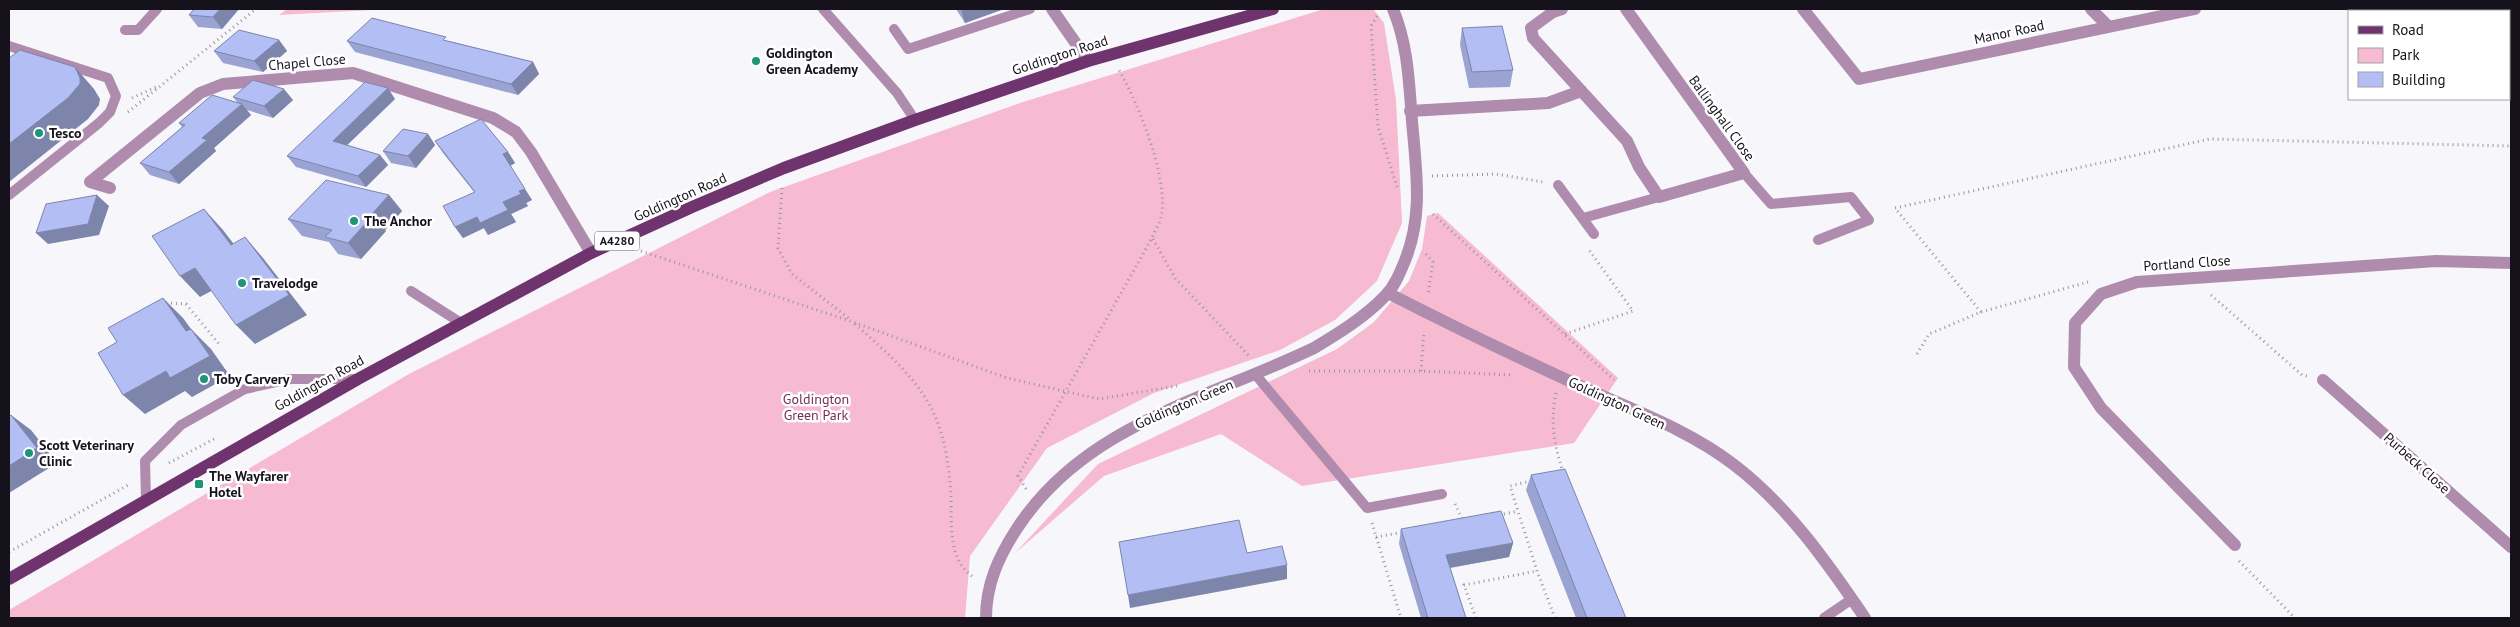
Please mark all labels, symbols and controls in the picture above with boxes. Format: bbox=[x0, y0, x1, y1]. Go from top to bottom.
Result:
legend bbox=[2348, 10, 2510, 100]
street label: Manor Road bbox=[1972, 16, 2046, 48]
text: Road bbox=[2392, 20, 2424, 39]
street label: Goldington Road bbox=[1010, 31, 1110, 79]
place label: Goldington Green Academy bbox=[766, 44, 858, 78]
text: Park bbox=[2392, 45, 2420, 64]
street label: Chapel Close bbox=[268, 50, 346, 74]
marker: Goldington Green Academy bbox=[750, 55, 762, 67]
text: Building bbox=[2392, 70, 2446, 89]
street label: Ballinghall Close bbox=[1685, 72, 1759, 164]
place label: Tesco bbox=[49, 124, 82, 142]
marker: Tesco bbox=[33, 127, 45, 139]
street label: Goldington Road bbox=[631, 168, 729, 226]
place label: The Anchor bbox=[364, 212, 432, 230]
marker: The Anchor bbox=[348, 215, 360, 227]
road number: A4280 bbox=[594, 232, 640, 250]
street label: Portland Close bbox=[2143, 251, 2231, 275]
place label: Travelodge bbox=[252, 274, 318, 292]
marker: Travelodge bbox=[236, 277, 248, 289]
street label: Goldington Road bbox=[271, 351, 367, 415]
place label: Toby Carvery bbox=[214, 370, 290, 388]
marker: Toby Carvery bbox=[198, 373, 210, 385]
street label: Goldington Green bbox=[1566, 373, 1668, 433]
street label: Goldington Green bbox=[1132, 375, 1236, 433]
park label: Goldington Green Park bbox=[783, 390, 849, 424]
street label: Purbeck Close bbox=[2380, 429, 2454, 497]
place label: Scott Veterinary Clinic bbox=[39, 436, 134, 470]
marker: Scott Veterinary Clinic bbox=[23, 447, 35, 459]
place label: The Wayfarer Hotel bbox=[209, 467, 288, 501]
marker: The Wayfarer Hotel bbox=[193, 478, 205, 490]

